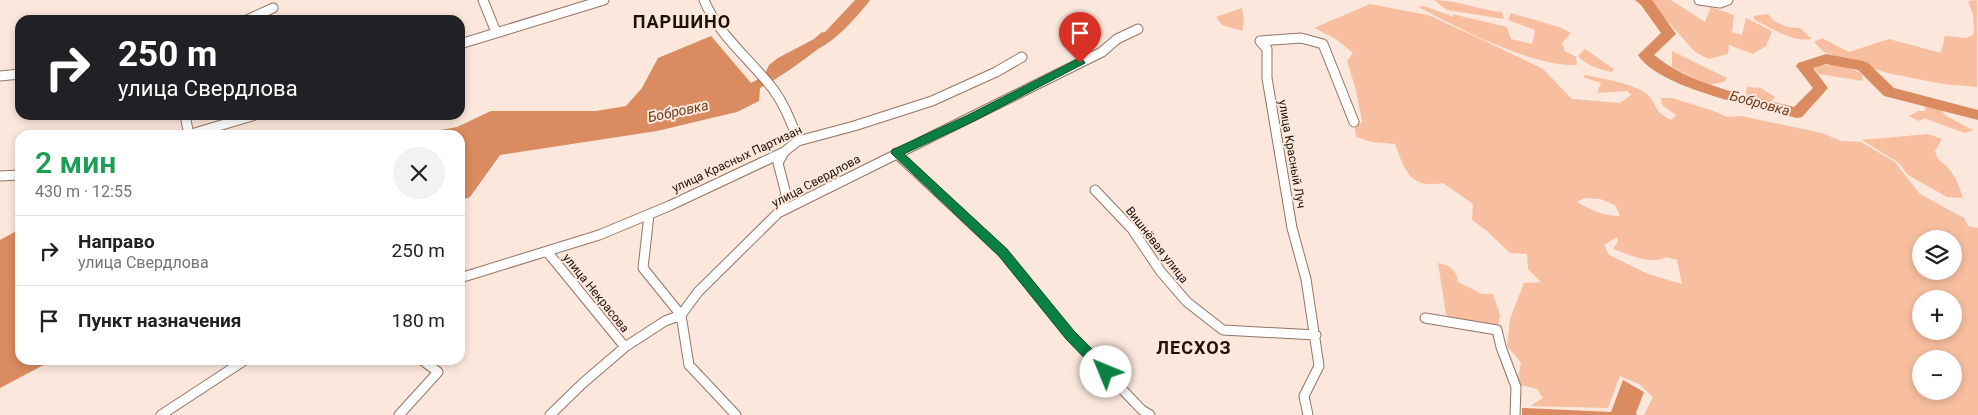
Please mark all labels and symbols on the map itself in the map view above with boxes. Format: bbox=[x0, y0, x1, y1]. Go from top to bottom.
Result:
district label: ПАРШИНО bbox=[633, 11, 731, 32]
pin bbox=[1059, 12, 1101, 63]
water label: Бобровка bbox=[1728, 87, 1792, 119]
water label: Бобровка bbox=[646, 97, 710, 125]
street label: улица Красный Луч bbox=[1276, 99, 1308, 209]
street label: улица Красных Партизан bbox=[670, 123, 804, 195]
street label: улица Свердлова bbox=[769, 152, 863, 210]
street label: Вишнёвая улица bbox=[1123, 204, 1191, 286]
street label: улица Некрасова bbox=[560, 251, 632, 335]
district label: ЛЕСХОЗ bbox=[1156, 337, 1232, 358]
position arrow bbox=[1079, 345, 1131, 397]

